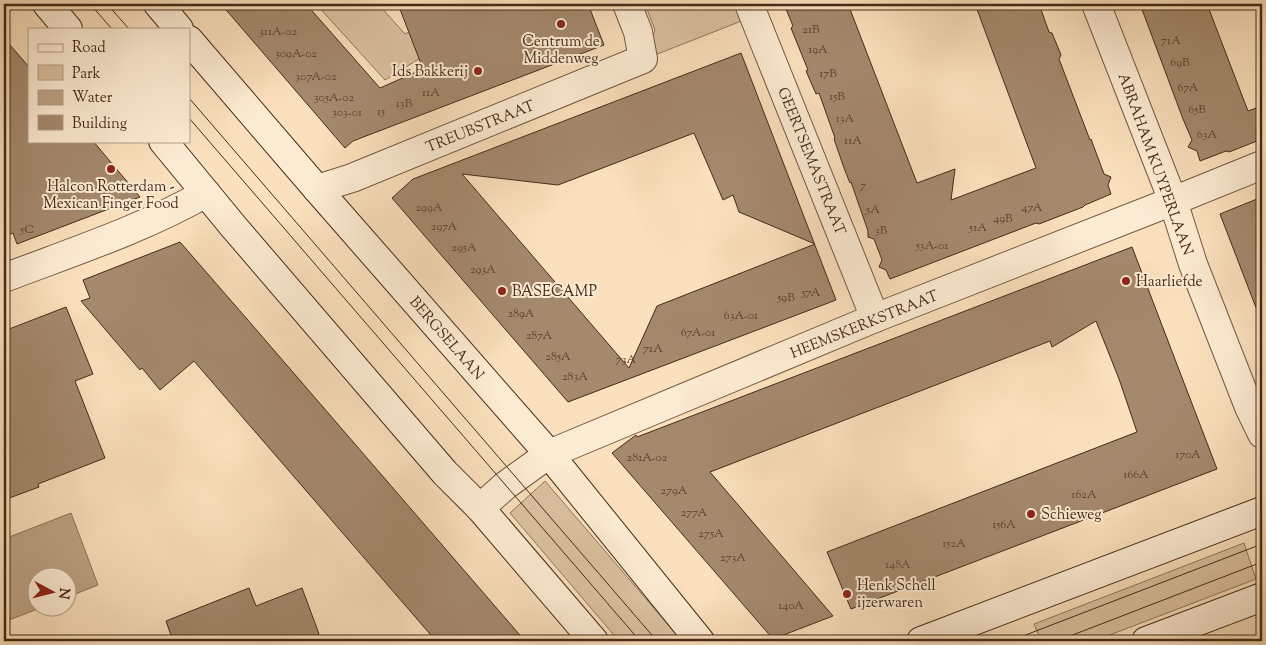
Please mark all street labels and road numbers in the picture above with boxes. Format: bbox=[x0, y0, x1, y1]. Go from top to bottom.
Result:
street label: ABRAHAM KUYPERLAAN bbox=[1112, 70, 1197, 259]
street label: GEERTSEMASTRAAT bbox=[771, 84, 850, 239]
street label: TREUBSTRAAT bbox=[423, 96, 539, 159]
street label: HEEMSKERKSTRAAT bbox=[788, 286, 942, 365]
street label: BERGSELAAN bbox=[404, 293, 488, 385]

